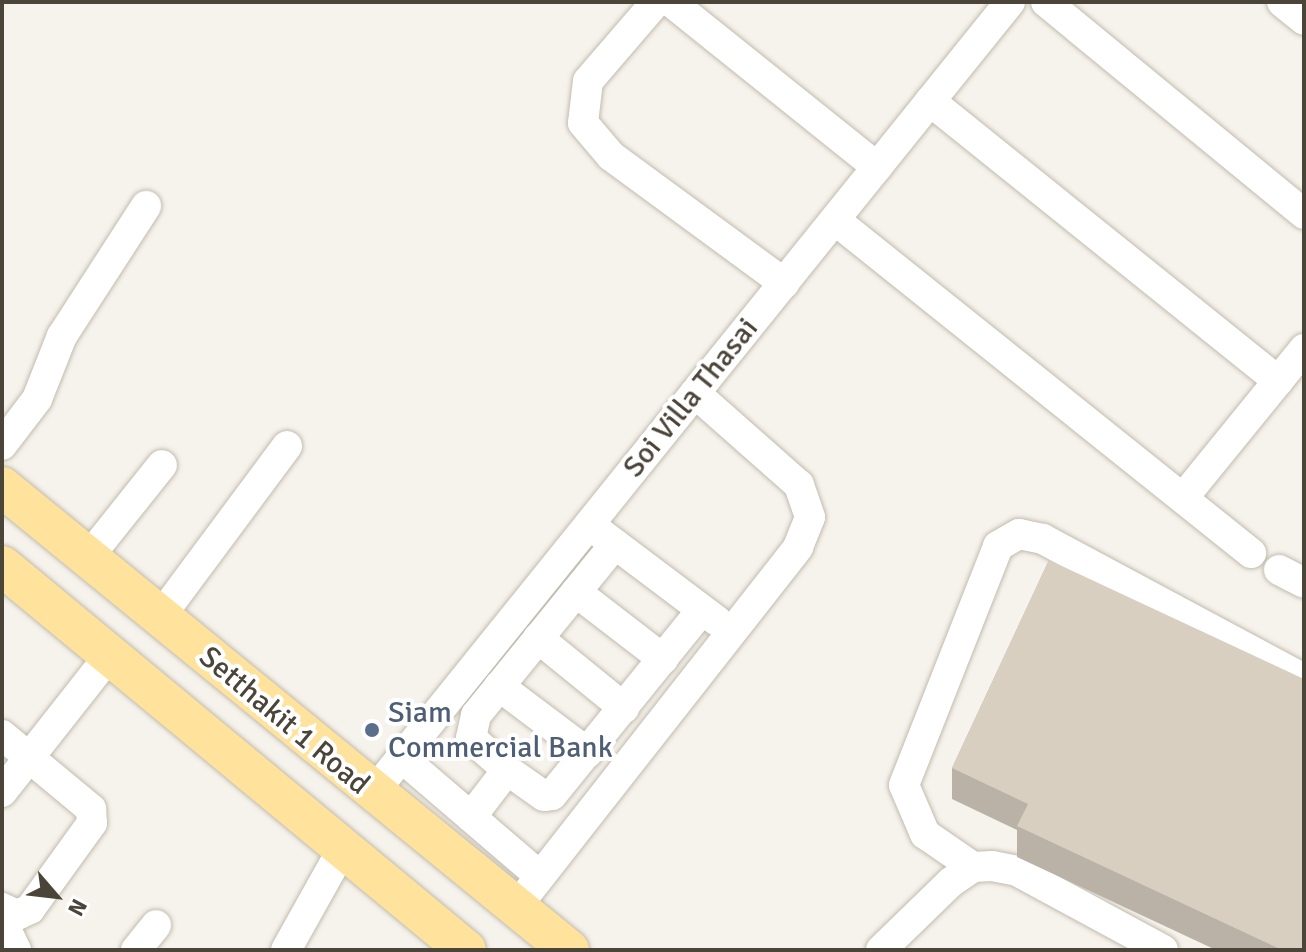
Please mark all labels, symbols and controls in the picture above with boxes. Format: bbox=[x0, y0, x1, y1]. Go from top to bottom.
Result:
street label: Soi Villa Thasai bbox=[616, 311, 766, 485]
street label: Setthakit 1 Road bbox=[192, 639, 376, 803]
place label: Siam Commercial Bank bbox=[388, 695, 613, 766]
marker: Siam Commercial Bank bbox=[363, 721, 381, 739]
north arrow bbox=[16, 856, 96, 936]
text: N bbox=[62, 894, 93, 921]

